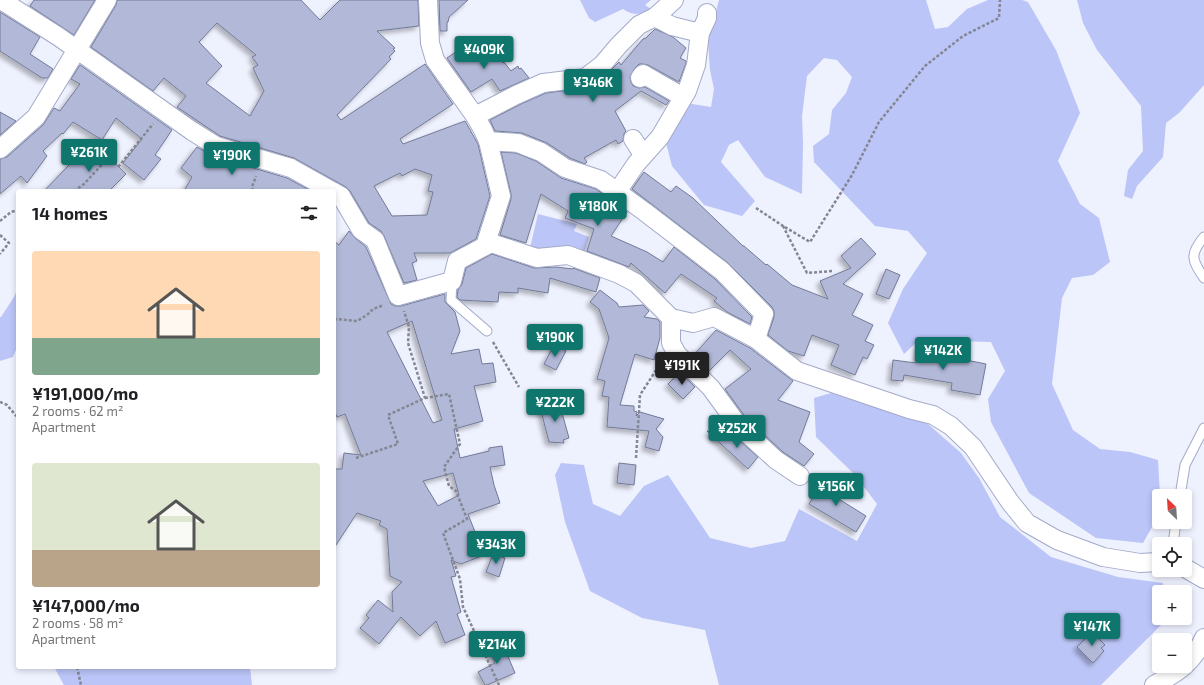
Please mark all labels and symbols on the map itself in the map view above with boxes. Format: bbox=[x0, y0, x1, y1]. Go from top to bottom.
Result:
pin: ¥409K bbox=[456, 36, 512, 70]
pin: ¥346K bbox=[565, 69, 621, 103]
pin: ¥261K bbox=[61, 139, 117, 173]
pin: ¥190K bbox=[204, 142, 260, 176]
pin: ¥180K bbox=[570, 193, 626, 227]
pin: ¥190K bbox=[527, 324, 583, 358]
pin: ¥142K bbox=[915, 337, 971, 371]
pin: ¥191K bbox=[654, 352, 710, 386]
pin: ¥222K bbox=[527, 389, 583, 423]
pin: ¥252K bbox=[709, 415, 765, 449]
pin: ¥156K bbox=[808, 473, 864, 507]
north arrow bbox=[1152, 489, 1192, 529]
pin: ¥343K bbox=[468, 531, 524, 565]
pin: ¥147K bbox=[1064, 613, 1120, 647]
pin: ¥214K bbox=[469, 631, 525, 665]

